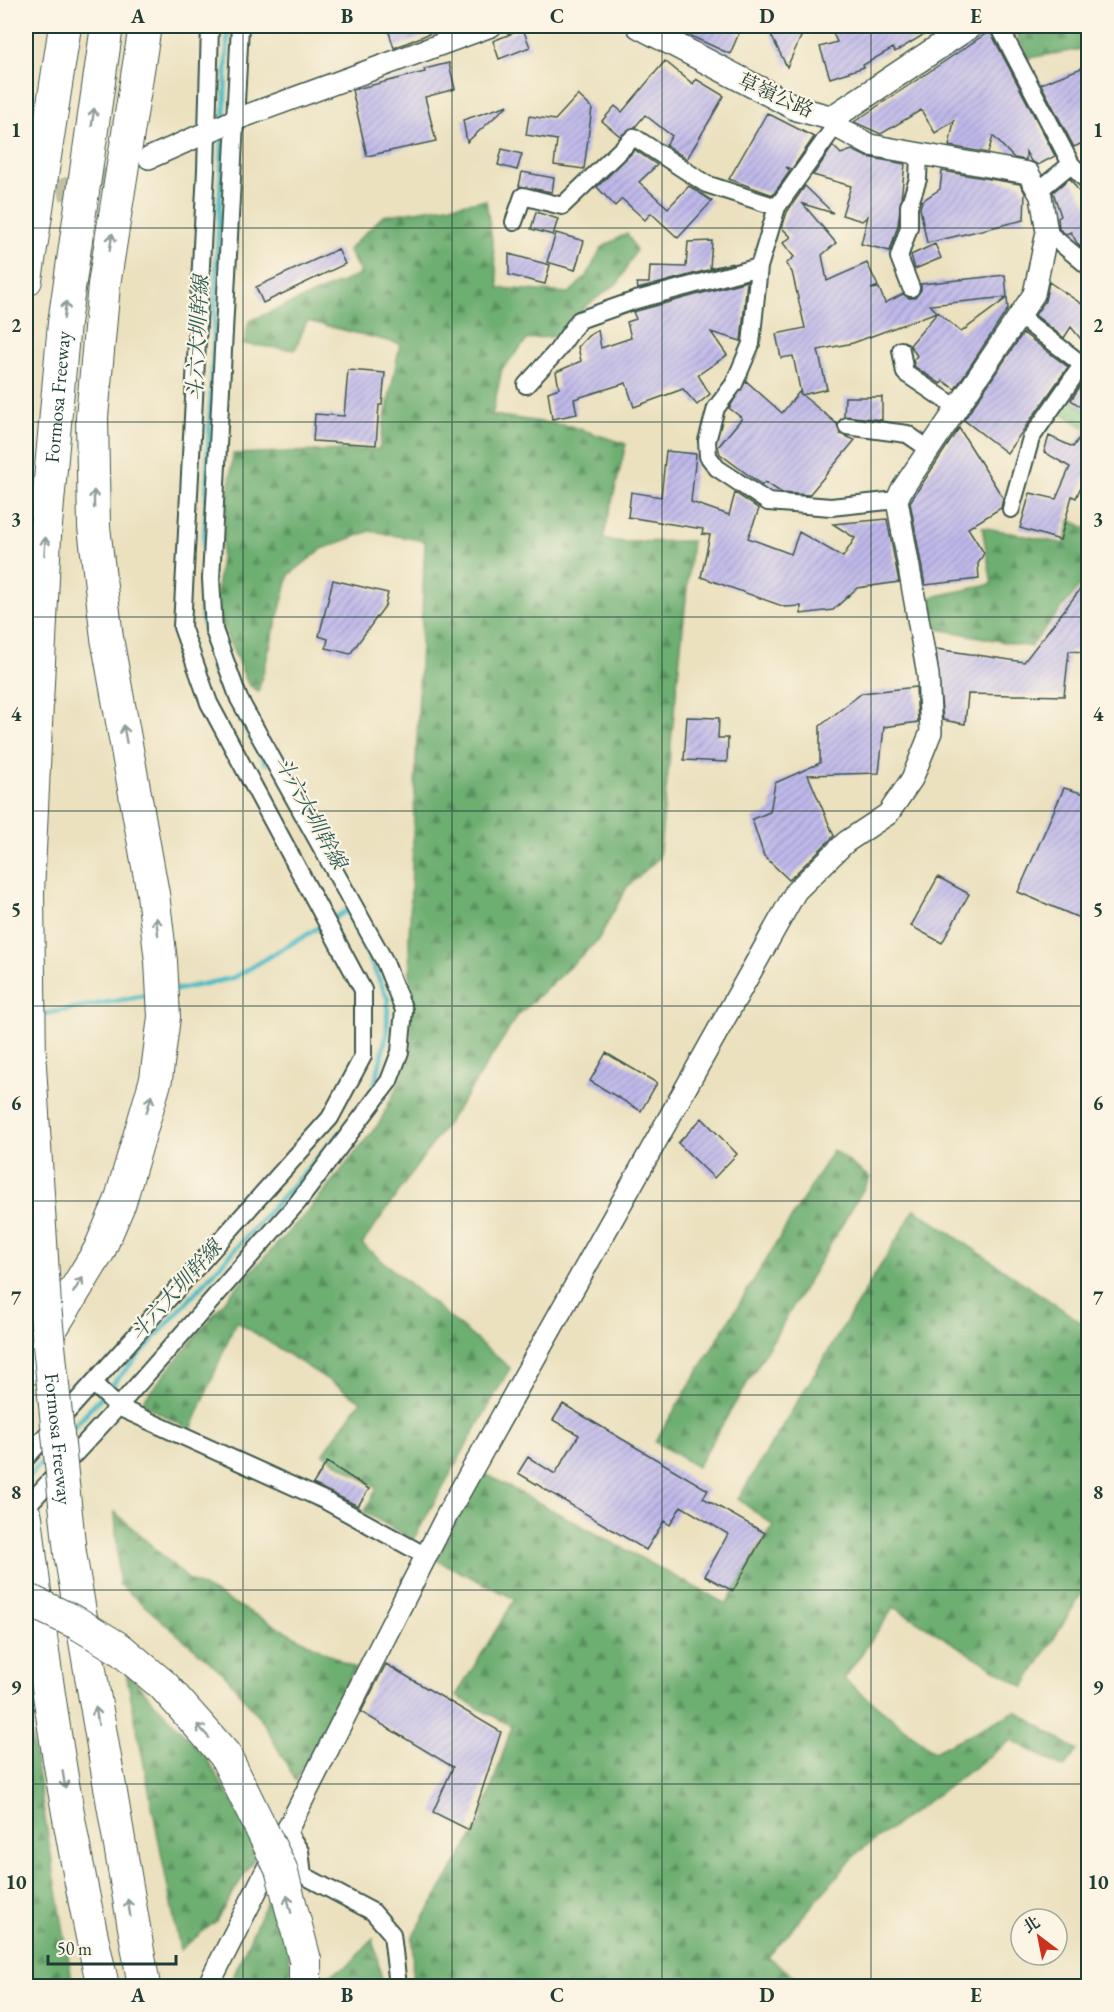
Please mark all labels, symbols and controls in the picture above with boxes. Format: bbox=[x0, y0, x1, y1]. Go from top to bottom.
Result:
text: A bbox=[130, 3, 146, 29]
text: B bbox=[341, 3, 353, 29]
text: C bbox=[550, 3, 564, 29]
text: D bbox=[759, 3, 775, 29]
text: E bbox=[970, 3, 982, 29]
street label: 草嶺公路 bbox=[734, 67, 818, 123]
one-way arrow bbox=[87, 107, 98, 127]
text: 1 bbox=[11, 117, 21, 143]
text: 1 bbox=[1093, 117, 1103, 143]
one-way arrow bbox=[105, 233, 116, 252]
water label: 斗六大圳幹線 bbox=[180, 272, 214, 402]
one-way arrow bbox=[60, 300, 71, 320]
text: 2 bbox=[11, 312, 22, 338]
text: 2 bbox=[1093, 312, 1104, 338]
street label: Formosa Freeway bbox=[39, 330, 76, 464]
one-way arrow bbox=[88, 489, 100, 509]
text: 3 bbox=[11, 506, 21, 532]
text: 3 bbox=[1093, 506, 1103, 532]
one-way arrow bbox=[39, 536, 50, 556]
text: 4 bbox=[11, 701, 22, 727]
text: 4 bbox=[1093, 701, 1104, 727]
one-way arrow bbox=[119, 724, 130, 744]
water label: 斗六大圳幹線 bbox=[269, 750, 354, 875]
text: 5 bbox=[11, 896, 21, 922]
text: 5 bbox=[1093, 896, 1103, 922]
one-way arrow bbox=[151, 916, 162, 936]
text: 6 bbox=[11, 1090, 22, 1116]
text: 6 bbox=[1093, 1090, 1104, 1116]
one-way arrow bbox=[144, 1095, 155, 1114]
water label: 斗六大圳幹線 bbox=[123, 1233, 229, 1346]
one-way arrow bbox=[73, 1277, 85, 1294]
text: 7 bbox=[11, 1285, 22, 1311]
text: 7 bbox=[1093, 1285, 1104, 1311]
street label: Formosa Freeway bbox=[39, 1372, 78, 1506]
text: 8 bbox=[11, 1479, 21, 1505]
text: 8 bbox=[1093, 1479, 1103, 1505]
text: 9 bbox=[11, 1674, 22, 1700]
text: 9 bbox=[1093, 1674, 1104, 1700]
one-way arrow bbox=[91, 1707, 102, 1726]
one-way arrow bbox=[196, 1724, 210, 1739]
one-way arrow bbox=[58, 1770, 69, 1789]
text: 10 bbox=[5, 1869, 27, 1895]
text: 10 bbox=[1087, 1869, 1109, 1895]
one-way arrow bbox=[283, 1894, 295, 1913]
one-way arrow bbox=[123, 1899, 134, 1919]
north arrow bbox=[1009, 1907, 1069, 1967]
text: 北 bbox=[1019, 1912, 1044, 1938]
scale bar bbox=[48, 1928, 176, 1966]
text: 50 m bbox=[57, 1937, 92, 1960]
text: A bbox=[130, 1982, 146, 2008]
text: B bbox=[341, 1982, 353, 2008]
text: C bbox=[550, 1982, 564, 2008]
text: D bbox=[759, 1982, 775, 2008]
text: E bbox=[970, 1982, 982, 2008]

